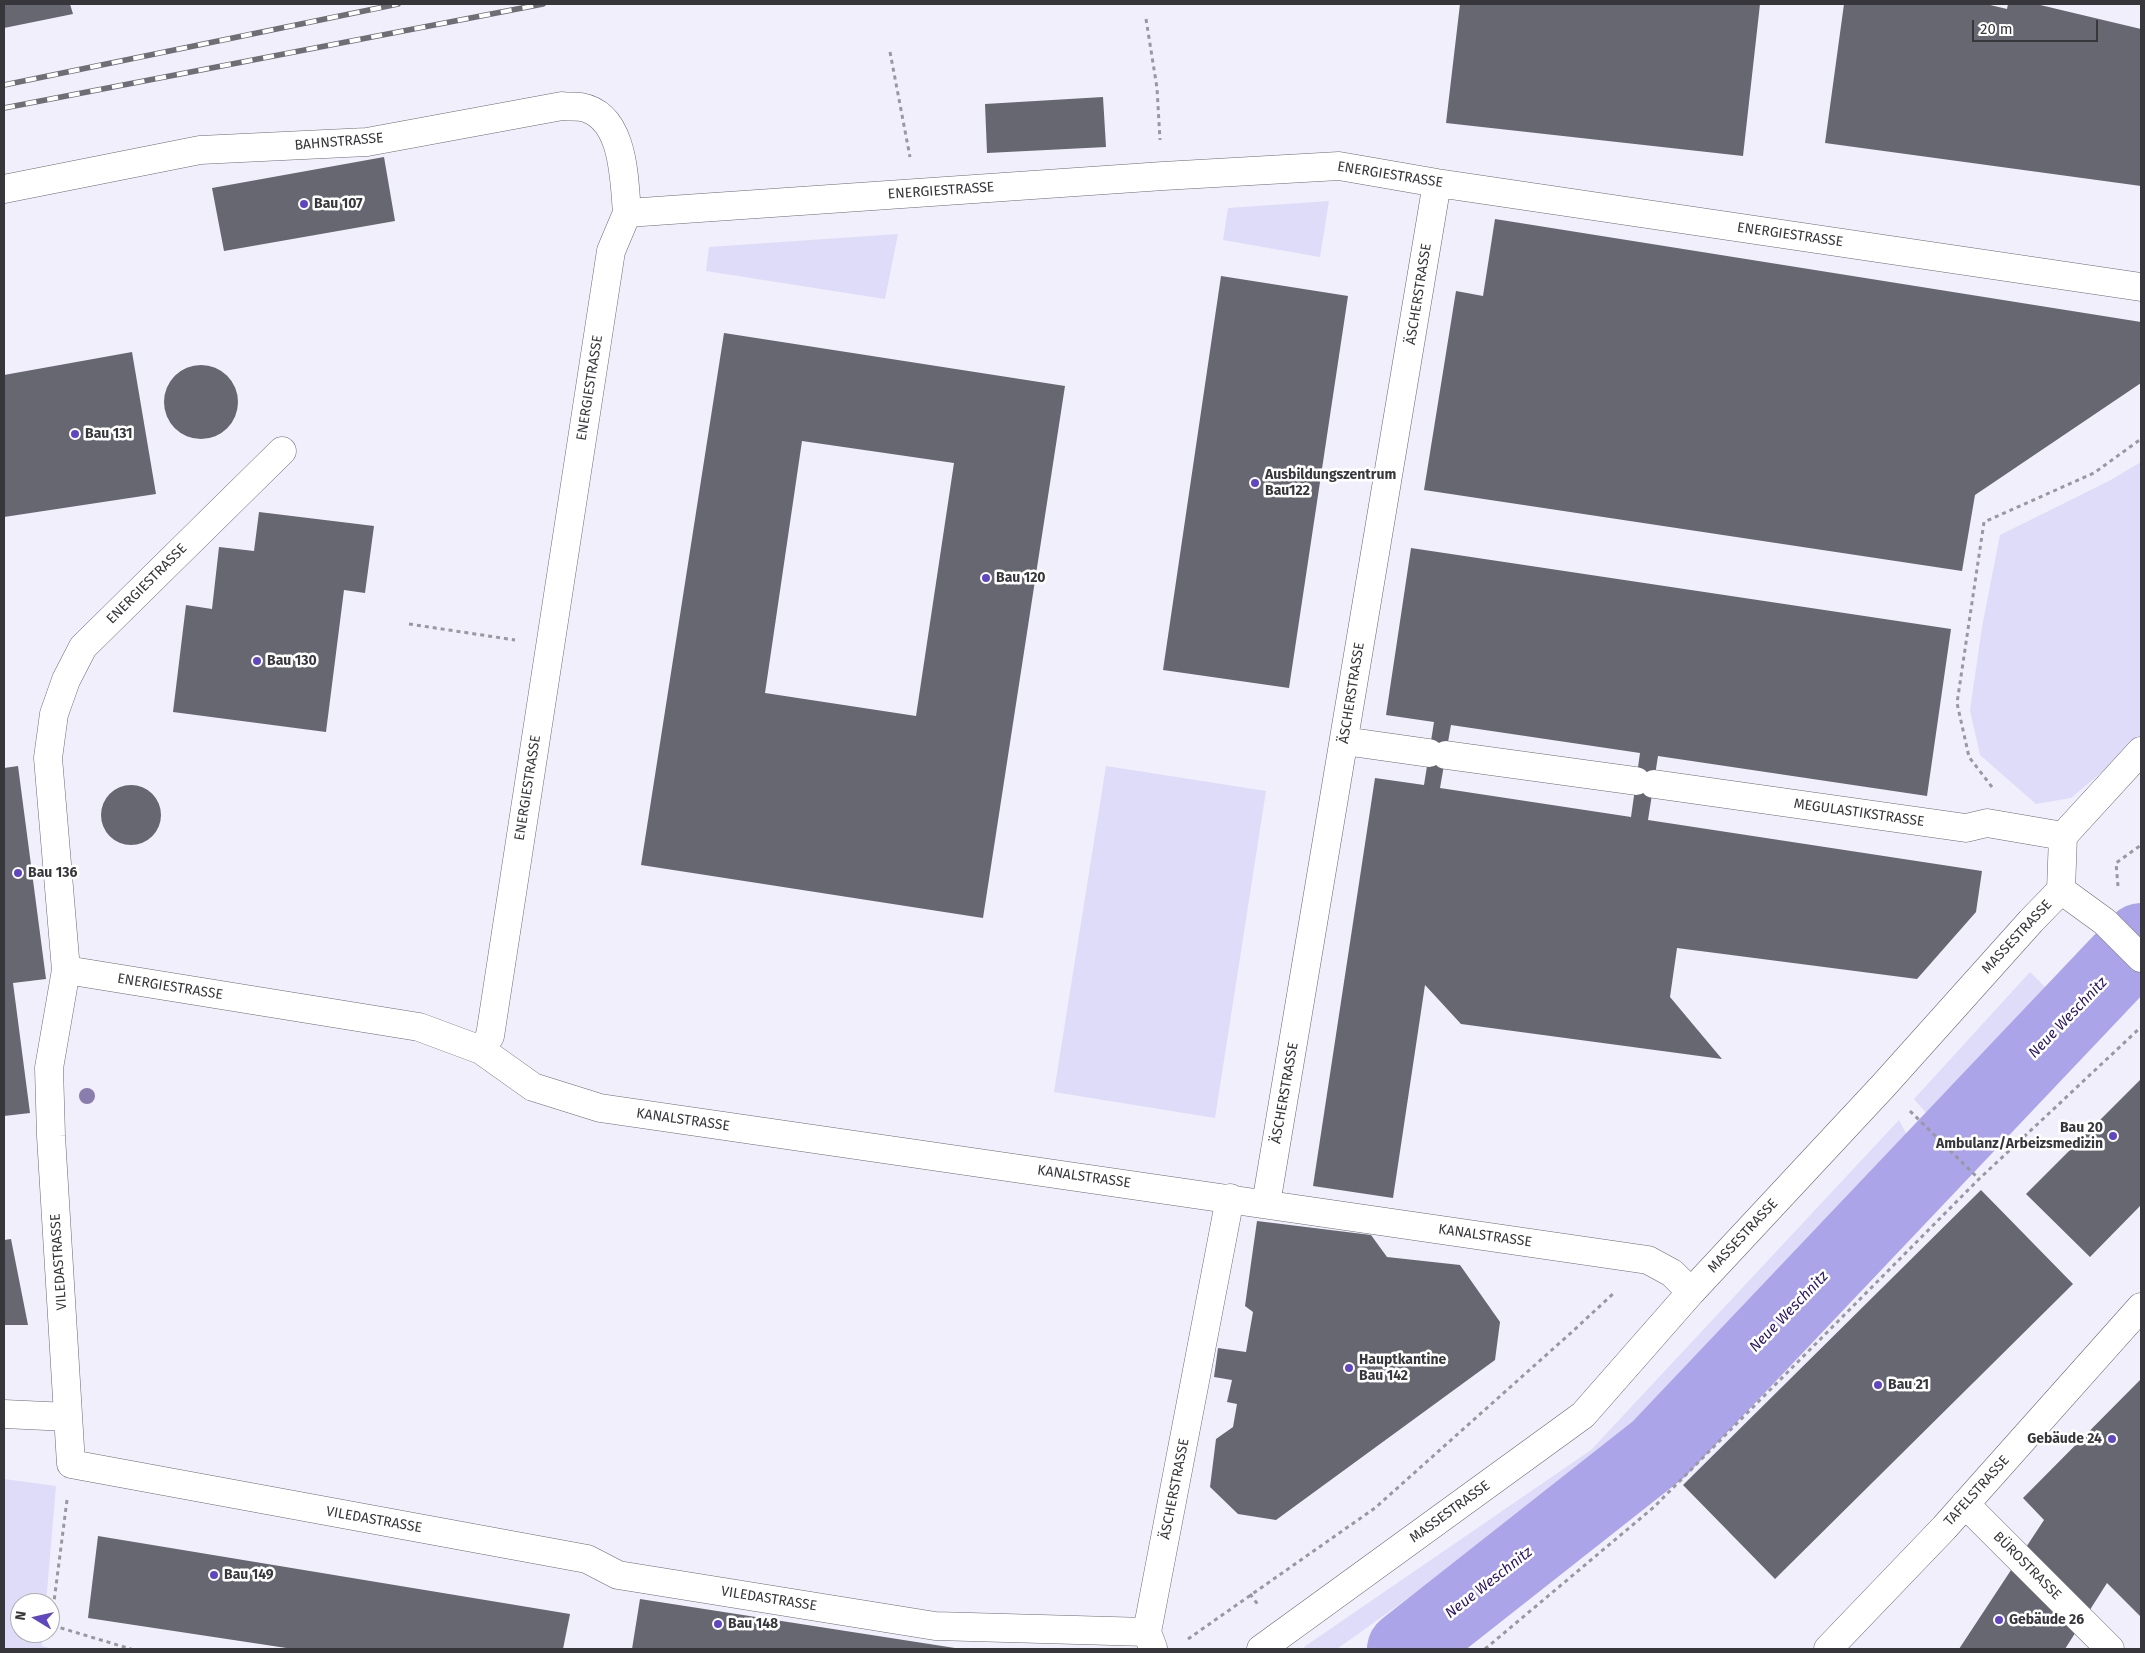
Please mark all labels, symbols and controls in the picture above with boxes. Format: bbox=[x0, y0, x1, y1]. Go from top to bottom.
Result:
scale bar bbox=[1975, 10, 2101, 42]
text: 20 m bbox=[1980, 20, 2013, 38]
street label: BAHNSTRASSE bbox=[294, 130, 384, 154]
street label: ENERGIESTRASSE bbox=[1336, 158, 1444, 192]
street label: ENERGIESTRASSE bbox=[887, 179, 995, 203]
place label: Bau 107 bbox=[314, 196, 363, 212]
marker: Bau 107 bbox=[298, 198, 310, 210]
street label: ENERGIESTRASSE bbox=[1736, 219, 1844, 251]
street label: ÄSCHERSTRASSE bbox=[1403, 242, 1435, 346]
street label: ENERGIESTRASSE bbox=[573, 334, 607, 442]
place label: Bau 131 bbox=[85, 426, 133, 442]
marker: Bau 131 bbox=[69, 428, 81, 440]
place label: Ausbildungszentrum Bau122 bbox=[1265, 467, 1396, 500]
marker: Ausbildungszentrum Bau122 bbox=[1249, 477, 1261, 489]
street label: ENERGIESTRASSE bbox=[103, 540, 191, 628]
place label: Bau 120 bbox=[996, 570, 1046, 586]
marker: Bau 120 bbox=[980, 572, 992, 584]
street label: ÄSCHERSTRASSE bbox=[1336, 641, 1368, 745]
place label: Bau 130 bbox=[267, 653, 317, 669]
marker: Bau 130 bbox=[251, 655, 263, 667]
street label: ENERGIESTRASSE bbox=[511, 734, 545, 842]
street label: MEGULASTIKSTRASSE bbox=[1793, 796, 1925, 830]
place label: Bau 136 bbox=[28, 865, 77, 881]
marker: Bau 136 bbox=[12, 867, 24, 879]
street label: MASSESTRASSE bbox=[1978, 897, 2056, 977]
street label: ENERGIESTRASSE bbox=[116, 970, 224, 1004]
water label: Neue Weschnitz bbox=[2025, 974, 2111, 1062]
street label: ÄSCHERSTRASSE bbox=[1268, 1041, 1302, 1145]
street label: KANALSTRASSE bbox=[635, 1105, 731, 1135]
place label: Bau 20 Ambulanz/Arbeizsmedizin bbox=[1936, 1120, 2103, 1152]
marker: Bau 20 Ambulanz/Arbeizsmedizin bbox=[2107, 1130, 2119, 1142]
street label: KANALSTRASSE bbox=[1036, 1162, 1132, 1192]
street label: MASSESTRASSE bbox=[1704, 1196, 1782, 1276]
street label: VILEDASTRASSE bbox=[47, 1213, 71, 1311]
street label: KANALSTRASSE bbox=[1437, 1221, 1533, 1251]
water label: Neue Weschnitz bbox=[1746, 1268, 1832, 1356]
place label: Hauptkantine Bau 142 bbox=[1359, 1352, 1446, 1384]
marker: Hauptkantine Bau 142 bbox=[1343, 1362, 1355, 1374]
place label: Bau 21 bbox=[1888, 1377, 1929, 1393]
marker: Bau 21 bbox=[1872, 1379, 1884, 1391]
place label: Gebäude 24 bbox=[2027, 1431, 2102, 1447]
marker: Gebäude 24 bbox=[2106, 1433, 2118, 1445]
street label: ÄSCHERSTRASSE bbox=[1157, 1437, 1193, 1541]
street label: TAFELSTRASSE bbox=[1941, 1452, 2013, 1530]
street label: MASSESTRASSE bbox=[1407, 1477, 1493, 1547]
street label: VILEDASTRASSE bbox=[325, 1503, 423, 1537]
street label: BÜROSTRASSE bbox=[1989, 1528, 2065, 1604]
water label: Neue Weschnitz bbox=[1442, 1543, 1536, 1623]
place label: Bau 149 bbox=[224, 1567, 274, 1583]
marker: Bau 149 bbox=[208, 1569, 220, 1581]
street label: VILEDASTRASSE bbox=[720, 1583, 818, 1615]
north arrow bbox=[10, 1593, 60, 1643]
text: N bbox=[12, 1610, 30, 1622]
place label: Gebäude 26 bbox=[2009, 1612, 2084, 1628]
marker: Gebäude 26 bbox=[1993, 1614, 2005, 1626]
place label: Bau 148 bbox=[728, 1616, 778, 1632]
marker: Bau 148 bbox=[712, 1618, 724, 1630]

